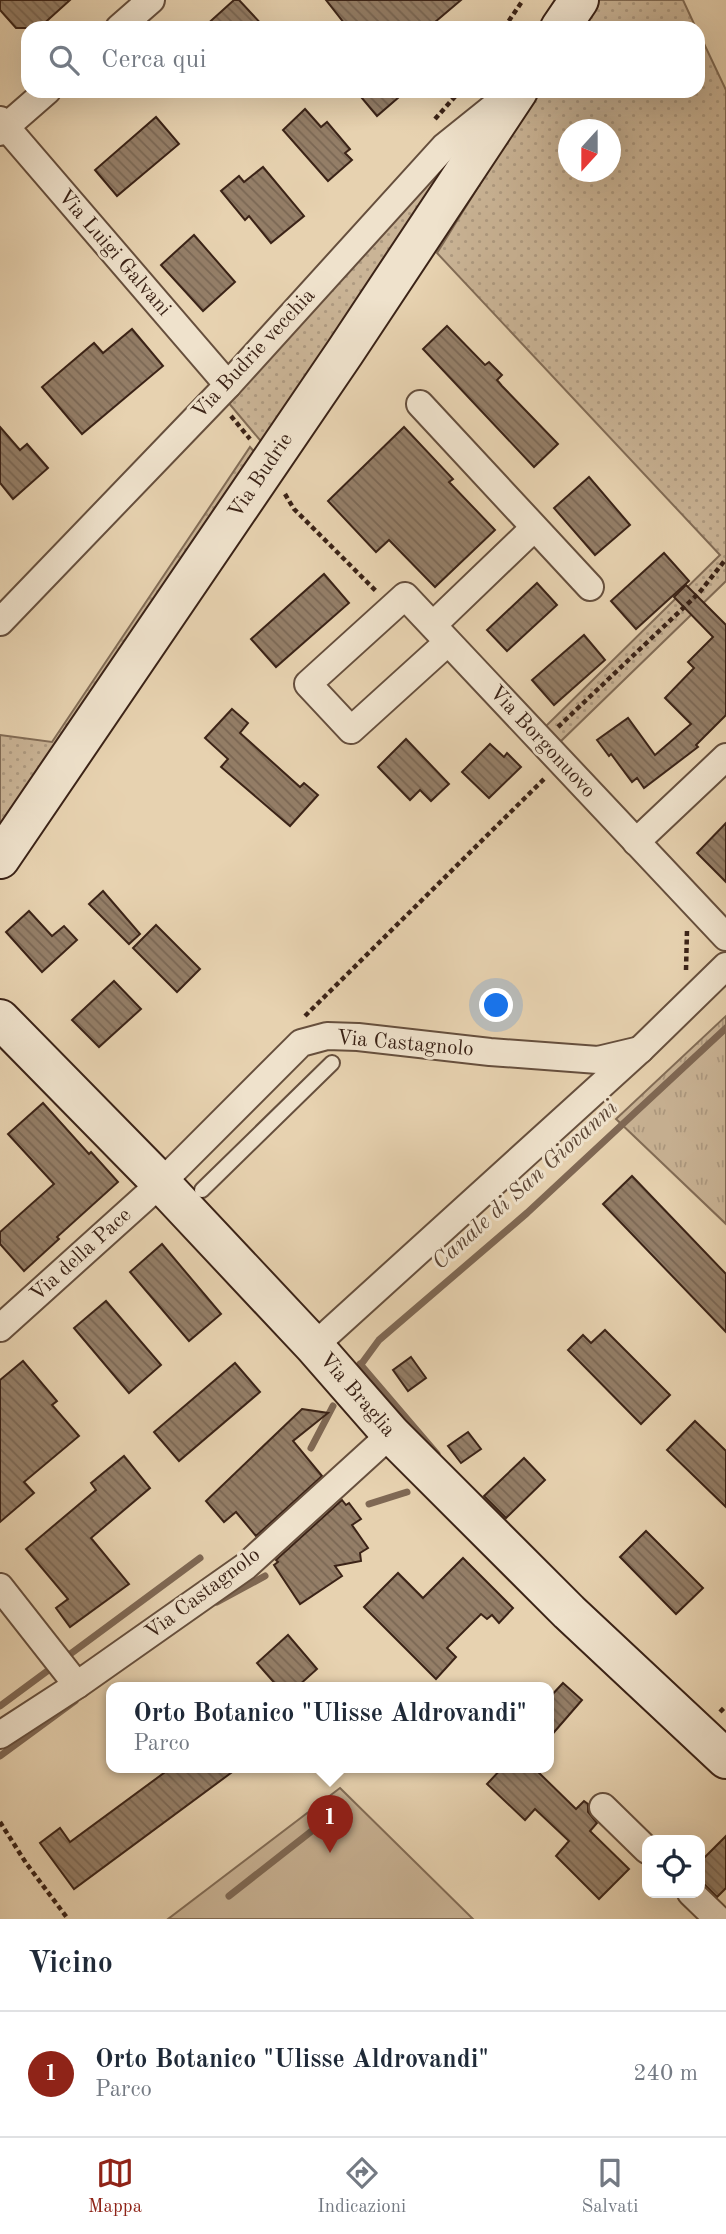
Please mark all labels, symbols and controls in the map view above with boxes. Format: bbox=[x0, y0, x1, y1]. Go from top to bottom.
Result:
search box bbox=[21, 21, 705, 98]
icon: search bbox=[45, 41, 83, 79]
text: Cerca qui bbox=[101, 47, 206, 73]
north arrow bbox=[558, 119, 621, 182]
street label: Via Luigi Galvani bbox=[54, 186, 174, 320]
street label: Via Budrie vecchia bbox=[189, 285, 319, 423]
street label: Via Budrie bbox=[225, 430, 297, 522]
street label: Via Borgonuovo bbox=[485, 682, 599, 802]
your location bbox=[479, 988, 513, 1022]
street label: Via Castagnolo bbox=[336, 1028, 474, 1060]
water label: Canale di San Giovanni bbox=[428, 1096, 622, 1274]
street label: Via della Pace bbox=[26, 1204, 136, 1306]
street label: Via Braglia bbox=[315, 1349, 399, 1441]
street label: Via Castagnolo bbox=[142, 1544, 264, 1644]
popup bbox=[106, 1682, 554, 1773]
text: Orto Botanico "Ulisse Aldrovandi" bbox=[133, 1701, 527, 1727]
text: Parco bbox=[133, 1732, 190, 1755]
pin: 1 bbox=[307, 1795, 353, 1853]
map controls bbox=[642, 1835, 705, 1898]
button: locate bbox=[642, 1835, 705, 1898]
text: Vicino bbox=[28, 1949, 113, 1979]
text: Orto Botanico "Ulisse Aldrovandi" bbox=[95, 2047, 489, 2073]
text: 1 bbox=[44, 2062, 58, 2085]
text: 240 m bbox=[633, 2062, 698, 2085]
text: Parco bbox=[95, 2078, 152, 2101]
tab: Mappa bbox=[88, 2154, 142, 2219]
tab: Indicazioni bbox=[317, 2154, 406, 2219]
tab: Salvati bbox=[581, 2154, 638, 2219]

